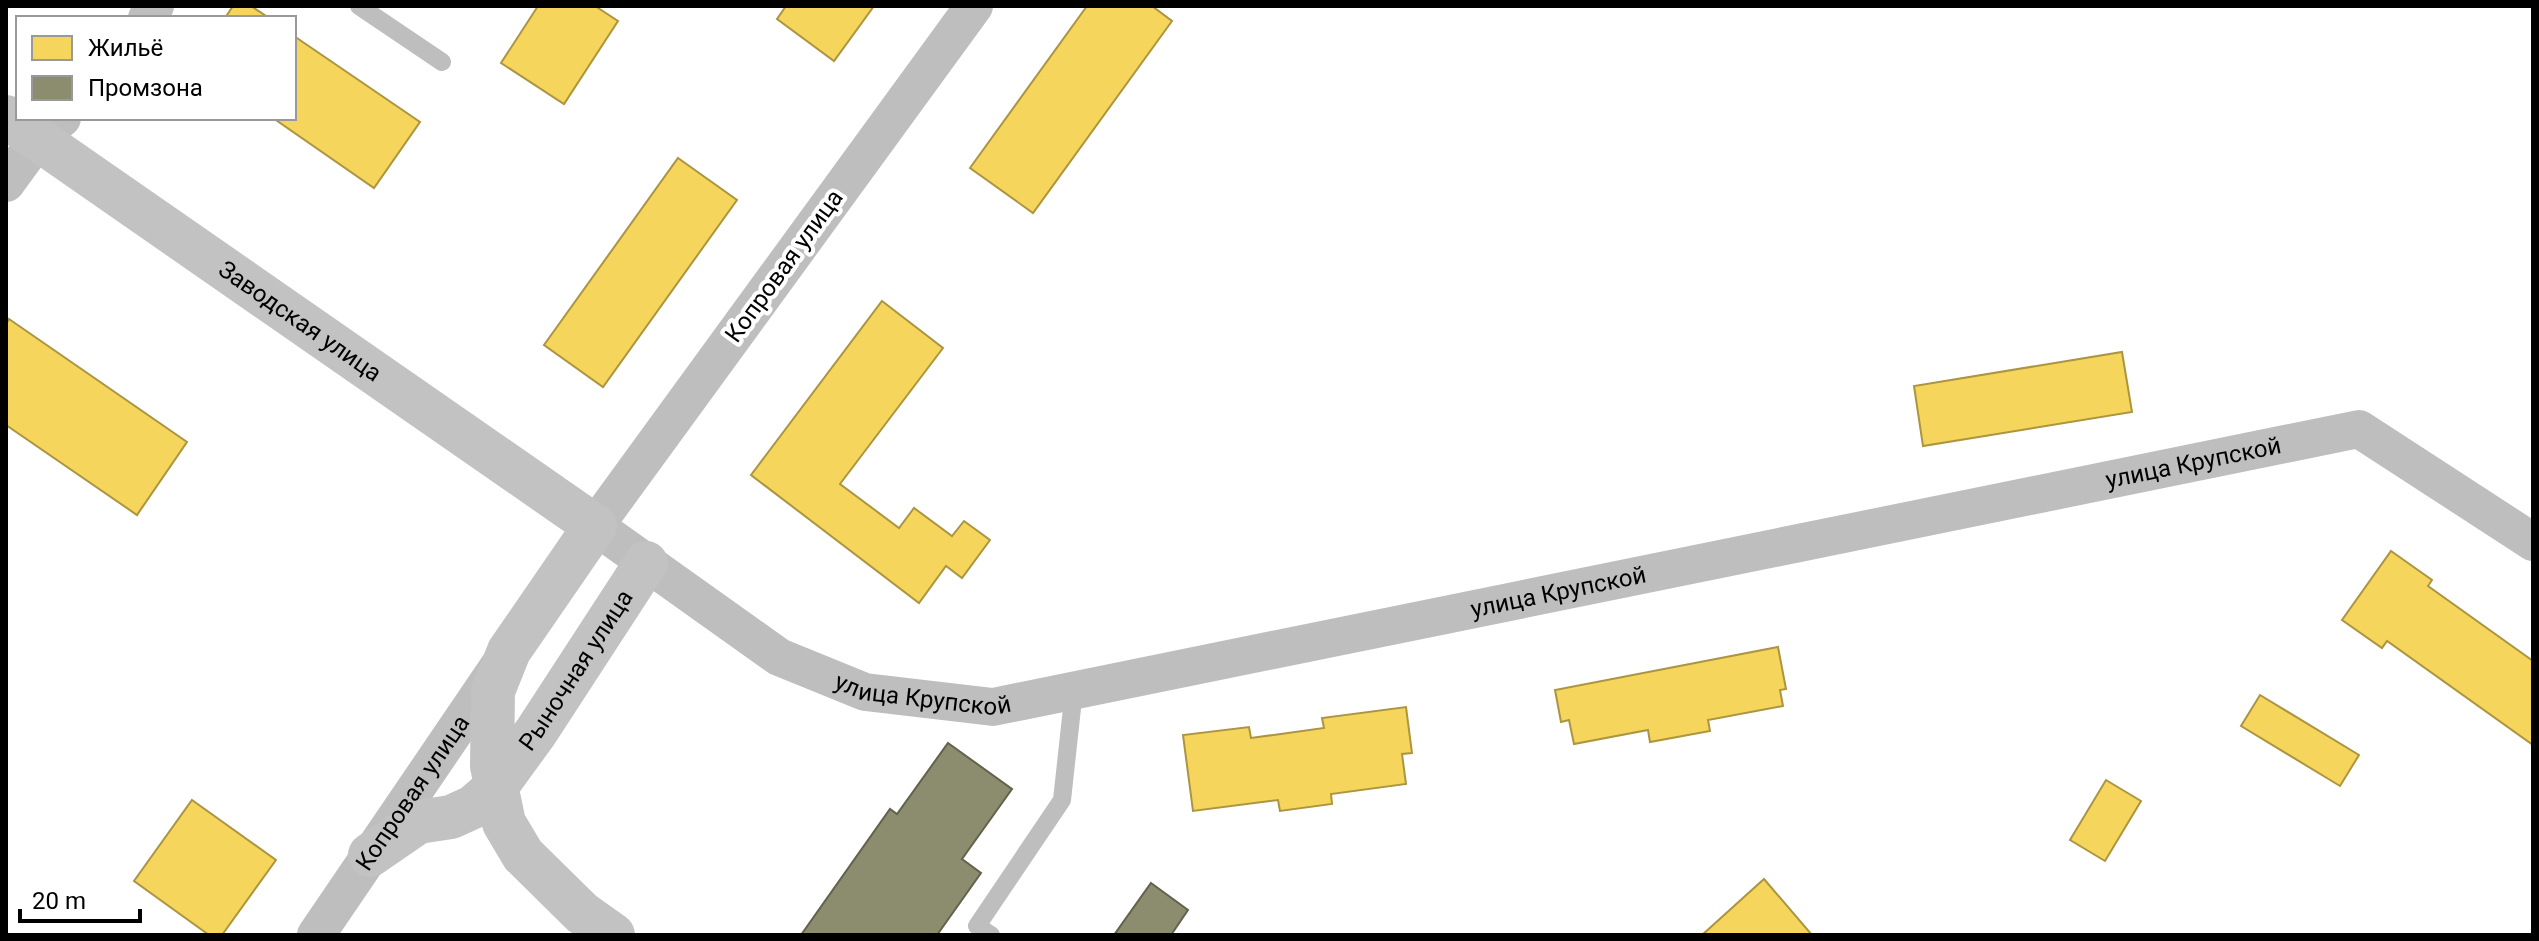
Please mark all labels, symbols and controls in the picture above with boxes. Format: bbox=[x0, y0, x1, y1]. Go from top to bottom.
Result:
legend bbox=[16, 16, 296, 120]
text: Жильё bbox=[88, 34, 163, 62]
text: Промзона bbox=[88, 74, 203, 102]
street label: Копровая улица bbox=[719, 184, 849, 348]
street label: Заводская улица bbox=[213, 255, 387, 387]
street label: улица Крупской bbox=[2103, 431, 2284, 494]
street label: улица Крупской bbox=[1468, 560, 1649, 623]
street label: Рыночная улица bbox=[513, 585, 639, 756]
street label: улица Крупской bbox=[831, 667, 1014, 721]
street label: Копровая улица bbox=[350, 710, 475, 876]
scale bar bbox=[20, 873, 140, 923]
text: 20 m bbox=[32, 887, 86, 915]

